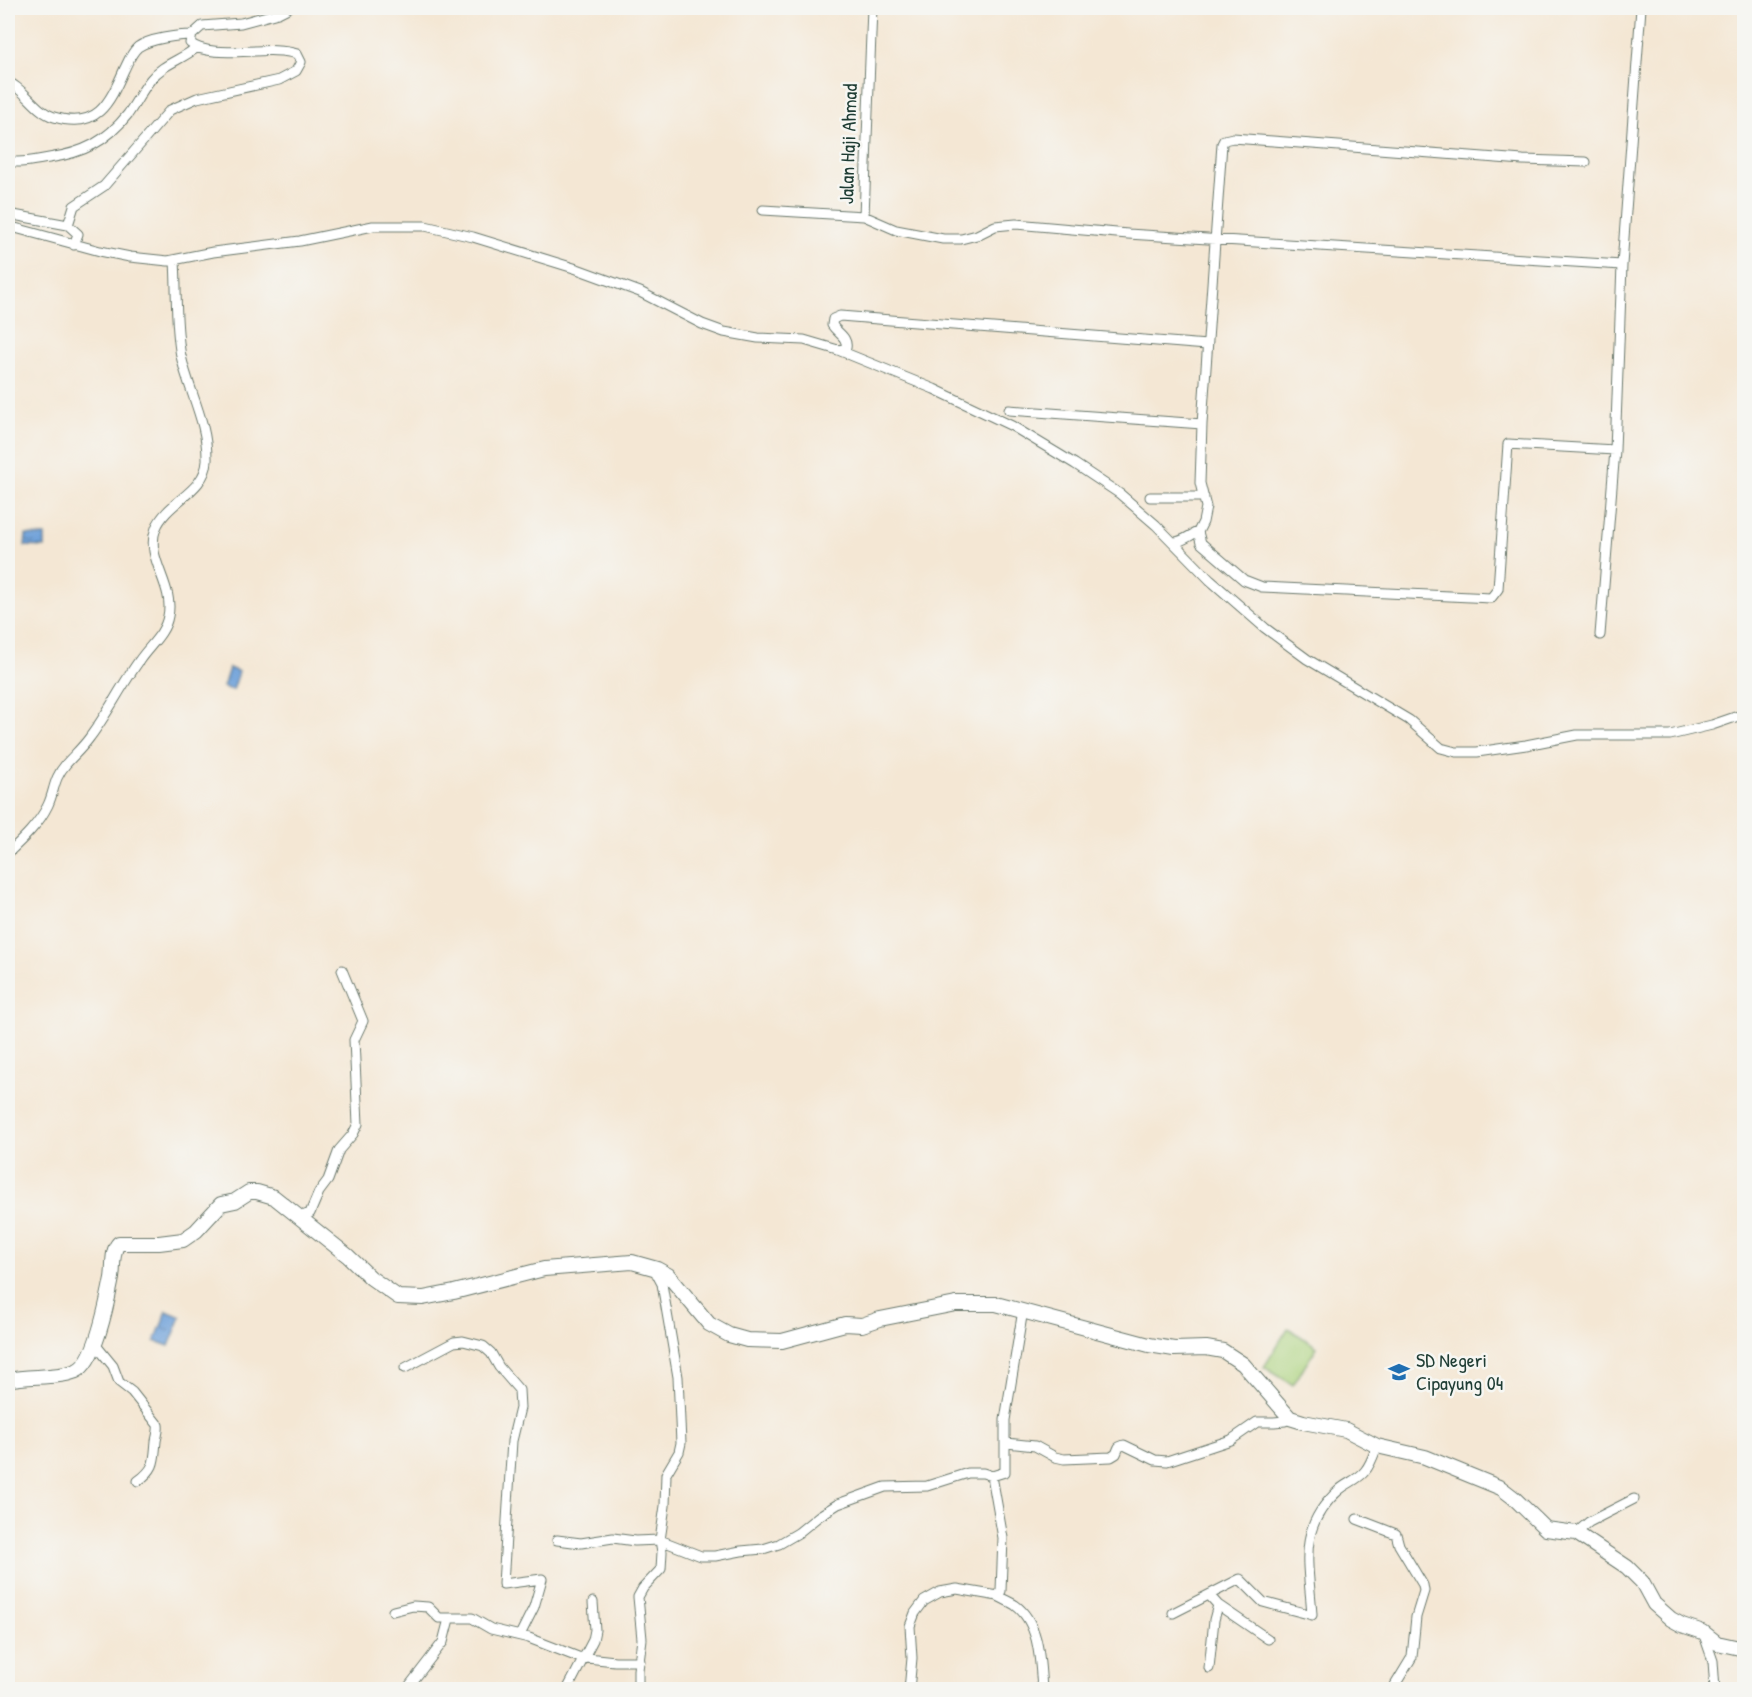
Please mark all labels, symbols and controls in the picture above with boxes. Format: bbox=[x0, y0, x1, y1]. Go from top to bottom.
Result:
street label: Jalan Haji Ahmad bbox=[832, 83, 863, 205]
place label: SD Negeri Cipayung 04 bbox=[1416, 1346, 1503, 1396]
school or university icon: SD Negeri Cipayung 04 bbox=[1387, 1360, 1411, 1384]

